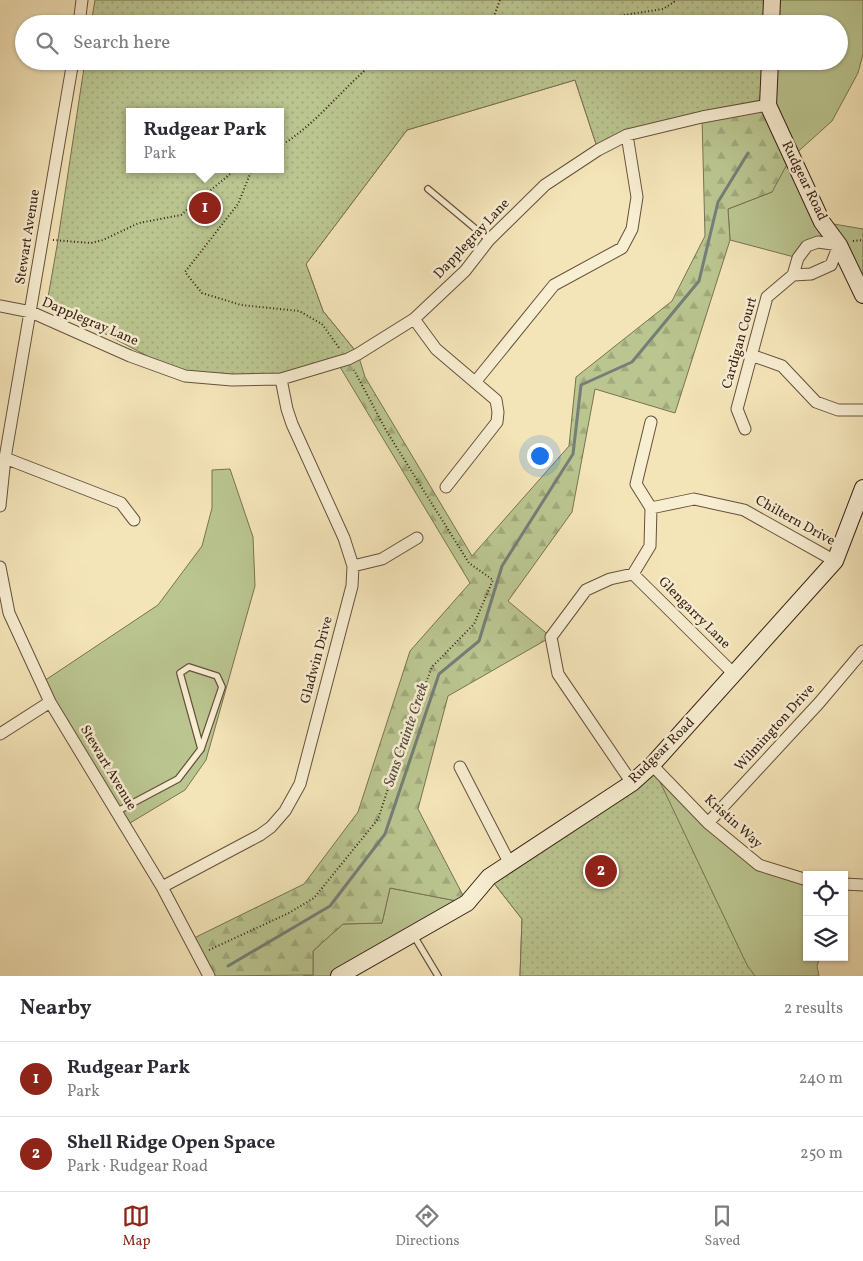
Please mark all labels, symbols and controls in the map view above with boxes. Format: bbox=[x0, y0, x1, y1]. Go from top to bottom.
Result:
search box bbox=[15, 15, 848, 70]
icon: search bbox=[33, 29, 61, 57]
text: Search here bbox=[73, 30, 170, 56]
popup bbox=[126, 108, 284, 173]
text: Rudgear Park bbox=[144, 117, 266, 143]
street label: Rudgear Road bbox=[777, 138, 832, 224]
text: Park bbox=[144, 143, 176, 165]
street label: Stewart Avenue bbox=[11, 188, 45, 286]
pin: 1 bbox=[189, 189, 221, 227]
street label: Dapplegray Lane bbox=[430, 194, 514, 283]
street label: Dapplegray Lane bbox=[39, 293, 142, 351]
street label: Cardigan Court bbox=[718, 295, 762, 391]
your location bbox=[527, 443, 553, 469]
street label: Chiltern Drive bbox=[752, 491, 839, 551]
street label: Glengarry Lane bbox=[654, 573, 735, 654]
street label: Gladwin Drive bbox=[296, 614, 338, 706]
water label: Sans Crainte Creek bbox=[379, 680, 435, 790]
street label: Wilmington Drive bbox=[731, 680, 820, 776]
street label: Rudgear Road bbox=[625, 714, 699, 788]
street label: Stewart Avenue bbox=[75, 722, 141, 814]
street label: Kristin Way bbox=[700, 791, 767, 854]
pin: 2 bbox=[585, 852, 617, 890]
map controls bbox=[803, 871, 848, 961]
button: locate bbox=[803, 871, 848, 916]
button: layers bbox=[803, 916, 848, 961]
text: Nearby bbox=[20, 994, 91, 1023]
text: 2 results bbox=[784, 998, 843, 1020]
text: Rudgear Park bbox=[67, 1055, 190, 1081]
text: 1 bbox=[33, 1068, 39, 1090]
text: 240 m bbox=[799, 1068, 843, 1090]
text: Park bbox=[67, 1081, 100, 1103]
text: Shell Ridge Open Space bbox=[67, 1130, 275, 1156]
text: 2 bbox=[32, 1143, 40, 1165]
text: 250 m bbox=[800, 1143, 843, 1165]
text: Park · Rudgear Road bbox=[67, 1156, 208, 1178]
tab: Map bbox=[122, 1202, 150, 1251]
tab: Directions bbox=[395, 1202, 460, 1251]
tab: Saved bbox=[704, 1202, 741, 1251]

